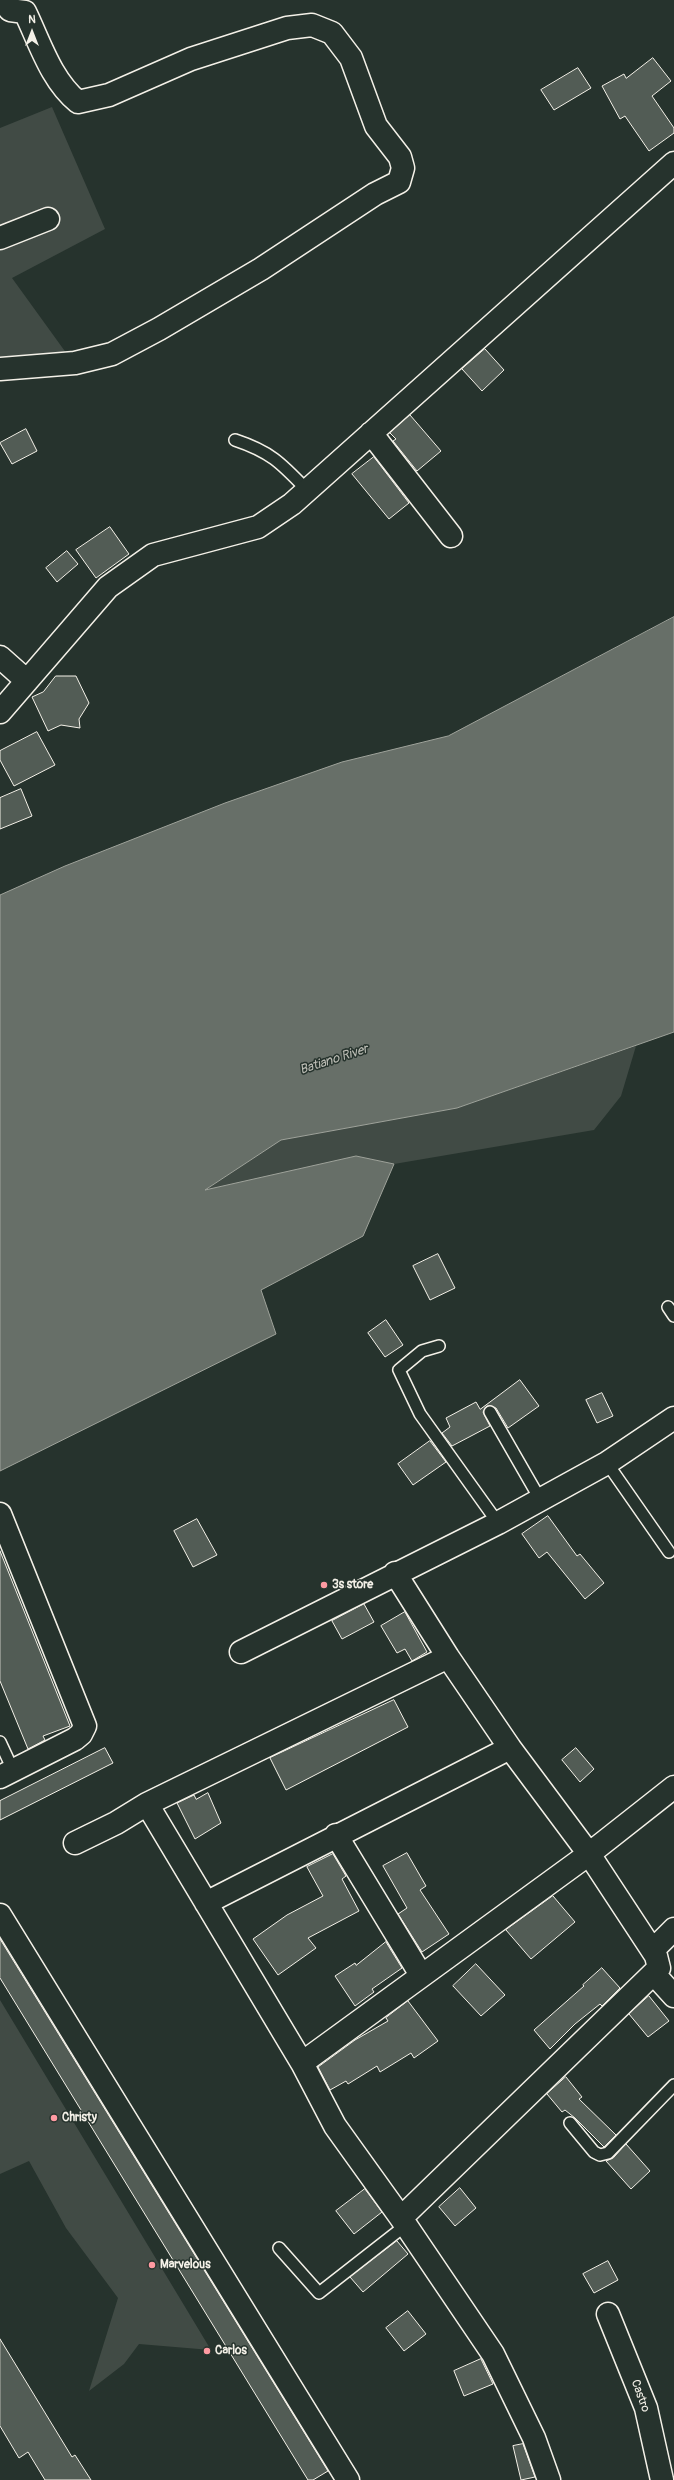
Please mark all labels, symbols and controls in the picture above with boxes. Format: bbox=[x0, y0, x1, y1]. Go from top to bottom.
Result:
north arrow bbox=[12, 12, 52, 52]
text: N bbox=[28, 13, 36, 26]
water label: Batiano River bbox=[298, 1042, 370, 1078]
place label: 3s store bbox=[332, 1578, 373, 1592]
marker: 3s store bbox=[319, 1580, 329, 1590]
place label: Christy bbox=[62, 2111, 97, 2125]
marker: Christy bbox=[49, 2113, 59, 2123]
place label: Marvelous bbox=[160, 2258, 211, 2272]
marker: Marvelous bbox=[147, 2260, 157, 2270]
place label: Carlos bbox=[215, 2344, 247, 2358]
marker: Carlos bbox=[202, 2346, 212, 2356]
street label: Castro bbox=[627, 2378, 653, 2414]

